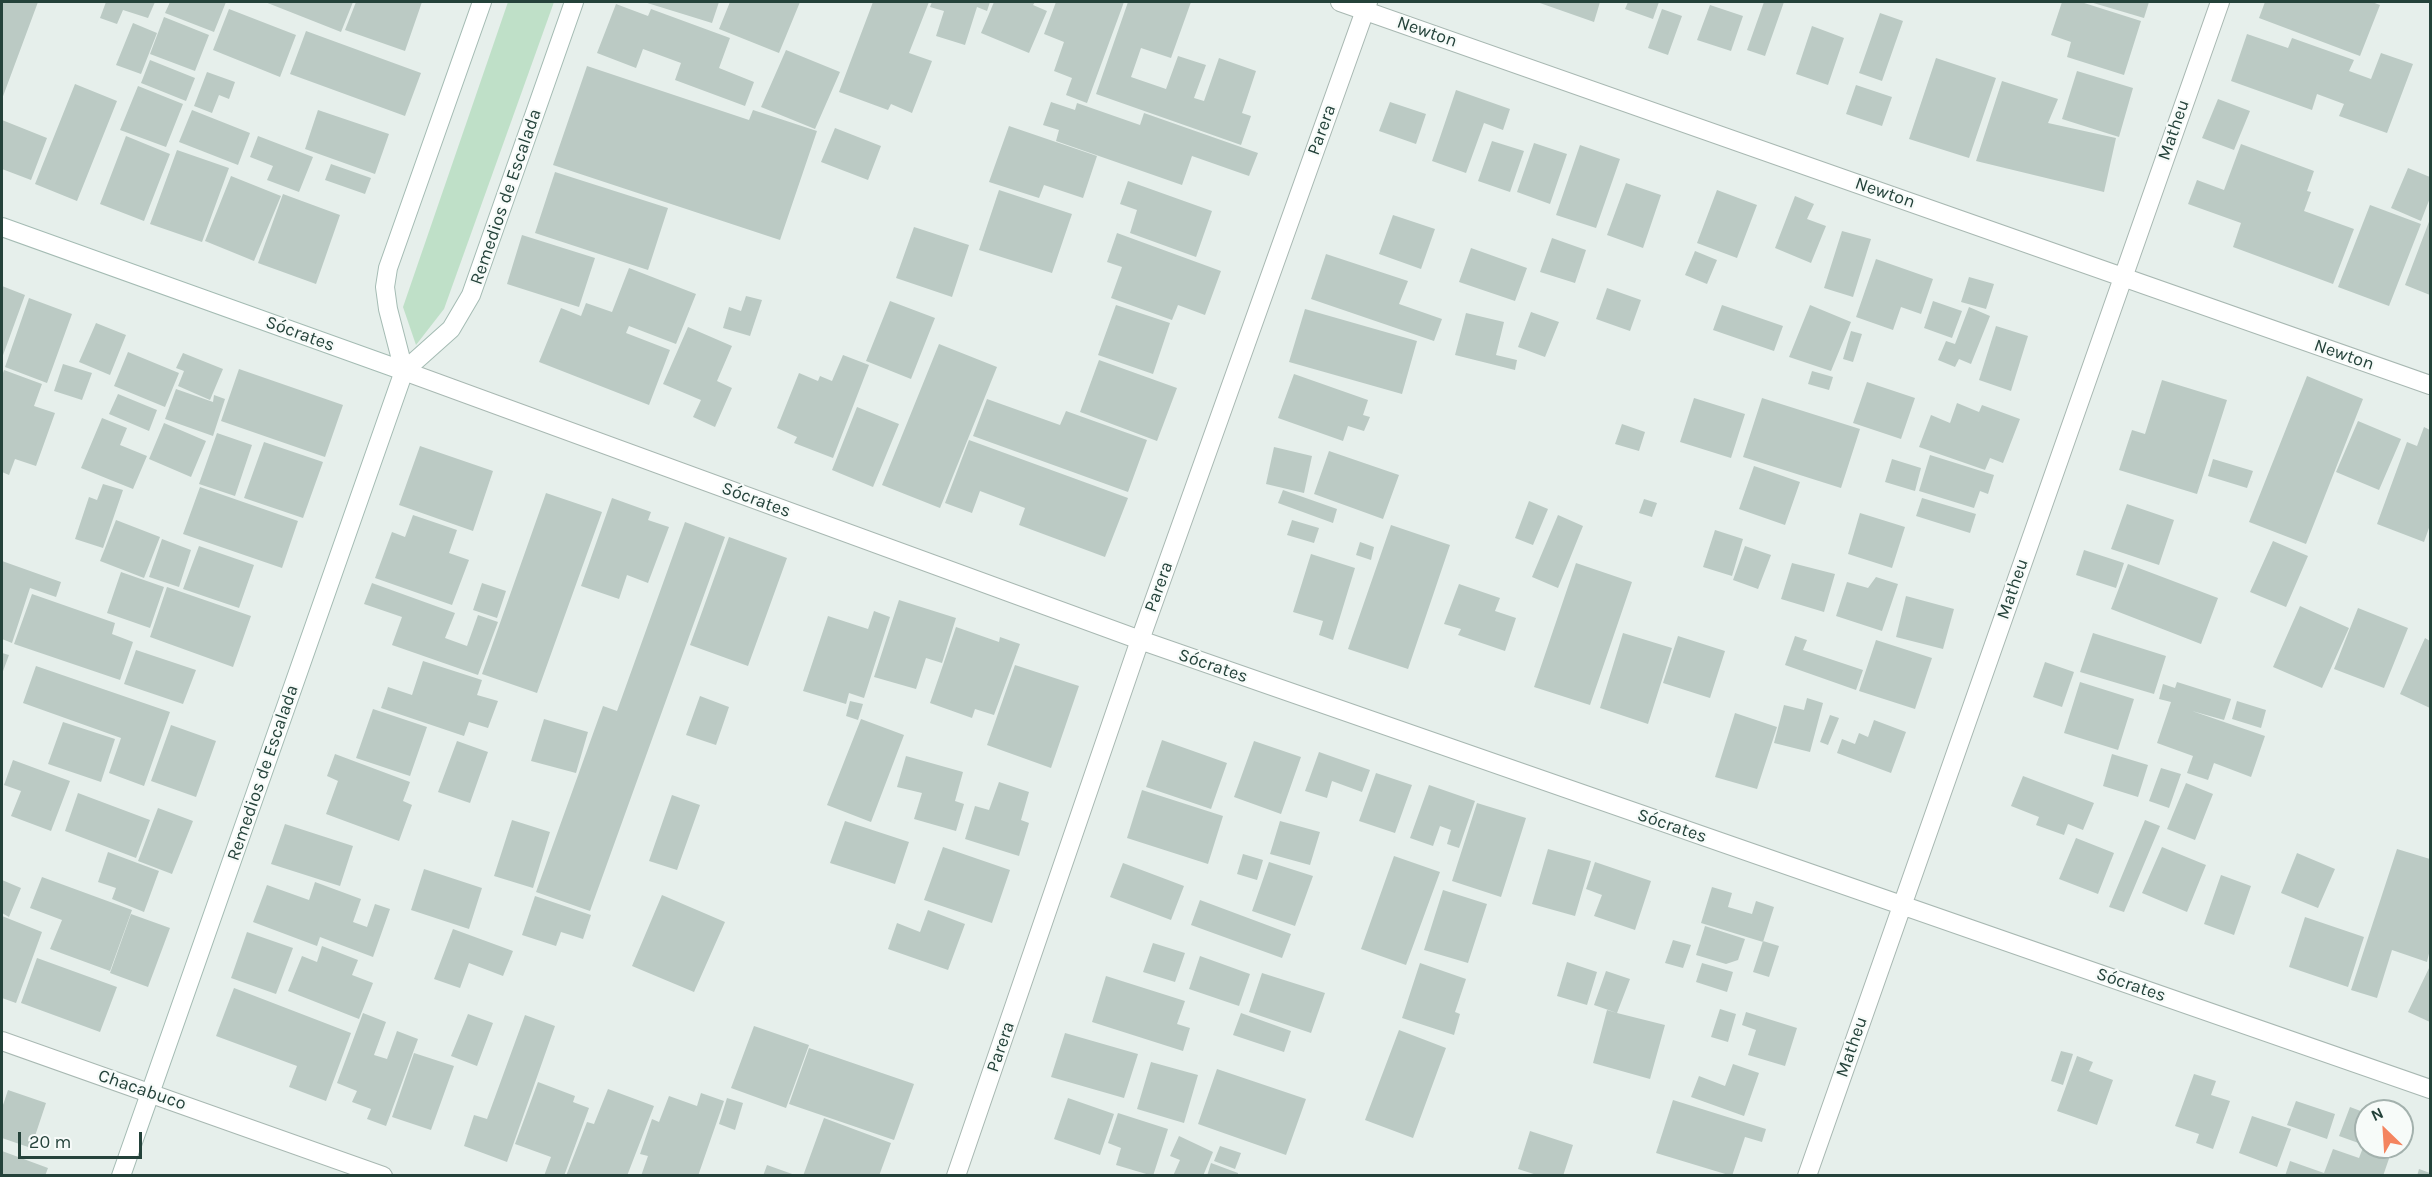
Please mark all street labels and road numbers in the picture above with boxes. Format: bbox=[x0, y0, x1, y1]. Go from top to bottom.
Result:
street label: Newton bbox=[1394, 12, 1460, 52]
street label: Matheu bbox=[2154, 97, 2194, 163]
street label: Parera bbox=[1303, 102, 1341, 158]
street label: Remedios de Escalada bbox=[466, 106, 546, 288]
street label: Newton bbox=[1852, 173, 1918, 213]
street label: Sócrates bbox=[263, 312, 337, 356]
street label: Newton bbox=[2311, 335, 2377, 375]
street label: Sócrates bbox=[719, 478, 793, 522]
street label: Matheu bbox=[1993, 556, 2033, 622]
street label: Parera bbox=[1140, 559, 1178, 615]
street label: Sócrates bbox=[1175, 644, 1251, 688]
street label: Remedios de Escalada bbox=[223, 682, 303, 864]
street label: Sócrates bbox=[1634, 804, 1710, 848]
street label: Sócrates bbox=[2093, 963, 2169, 1007]
street label: Matheu bbox=[1832, 1014, 1872, 1080]
street label: Parera bbox=[982, 1019, 1020, 1075]
street label: Chacabuco bbox=[95, 1065, 189, 1115]

